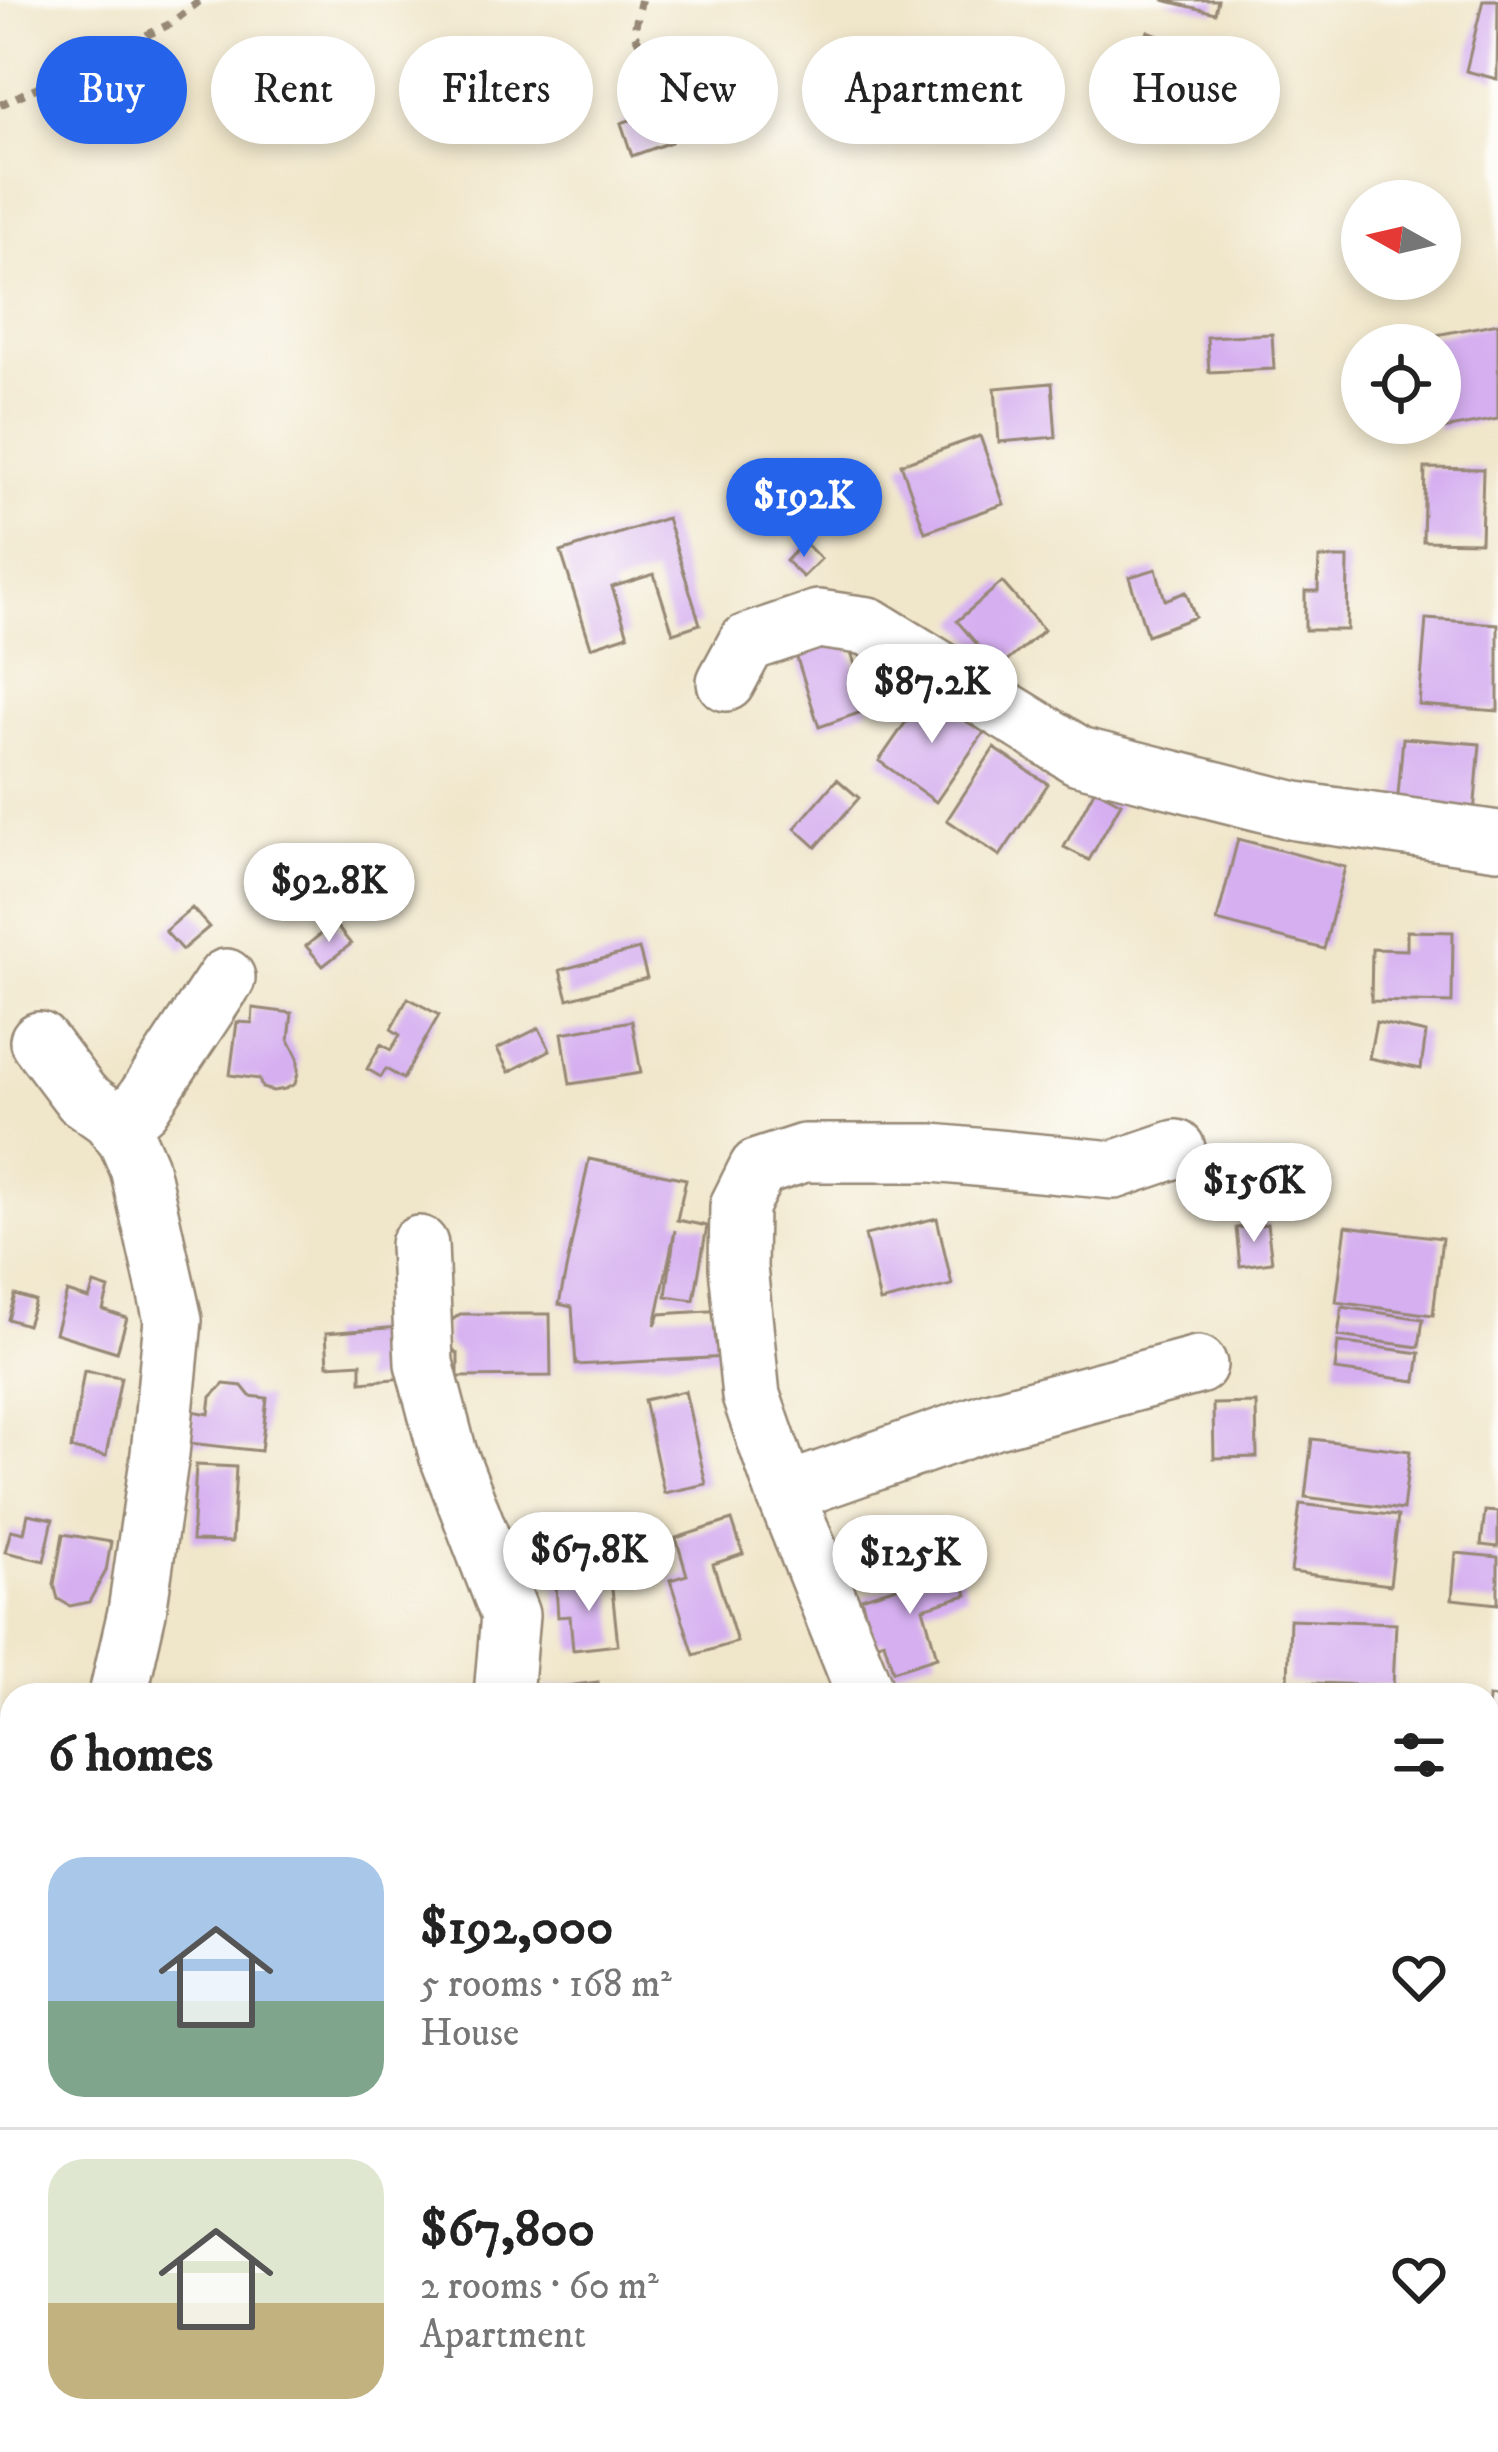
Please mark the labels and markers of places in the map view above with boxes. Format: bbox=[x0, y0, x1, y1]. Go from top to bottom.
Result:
pin: $192K bbox=[720, 458, 888, 560]
pin: $87.2K bbox=[834, 644, 1030, 746]
pin: $92.8K bbox=[231, 843, 427, 945]
pin: $156K bbox=[1170, 1143, 1338, 1245]
pin: $67.8K bbox=[491, 1512, 687, 1614]
pin: $125K bbox=[826, 1515, 994, 1617]

